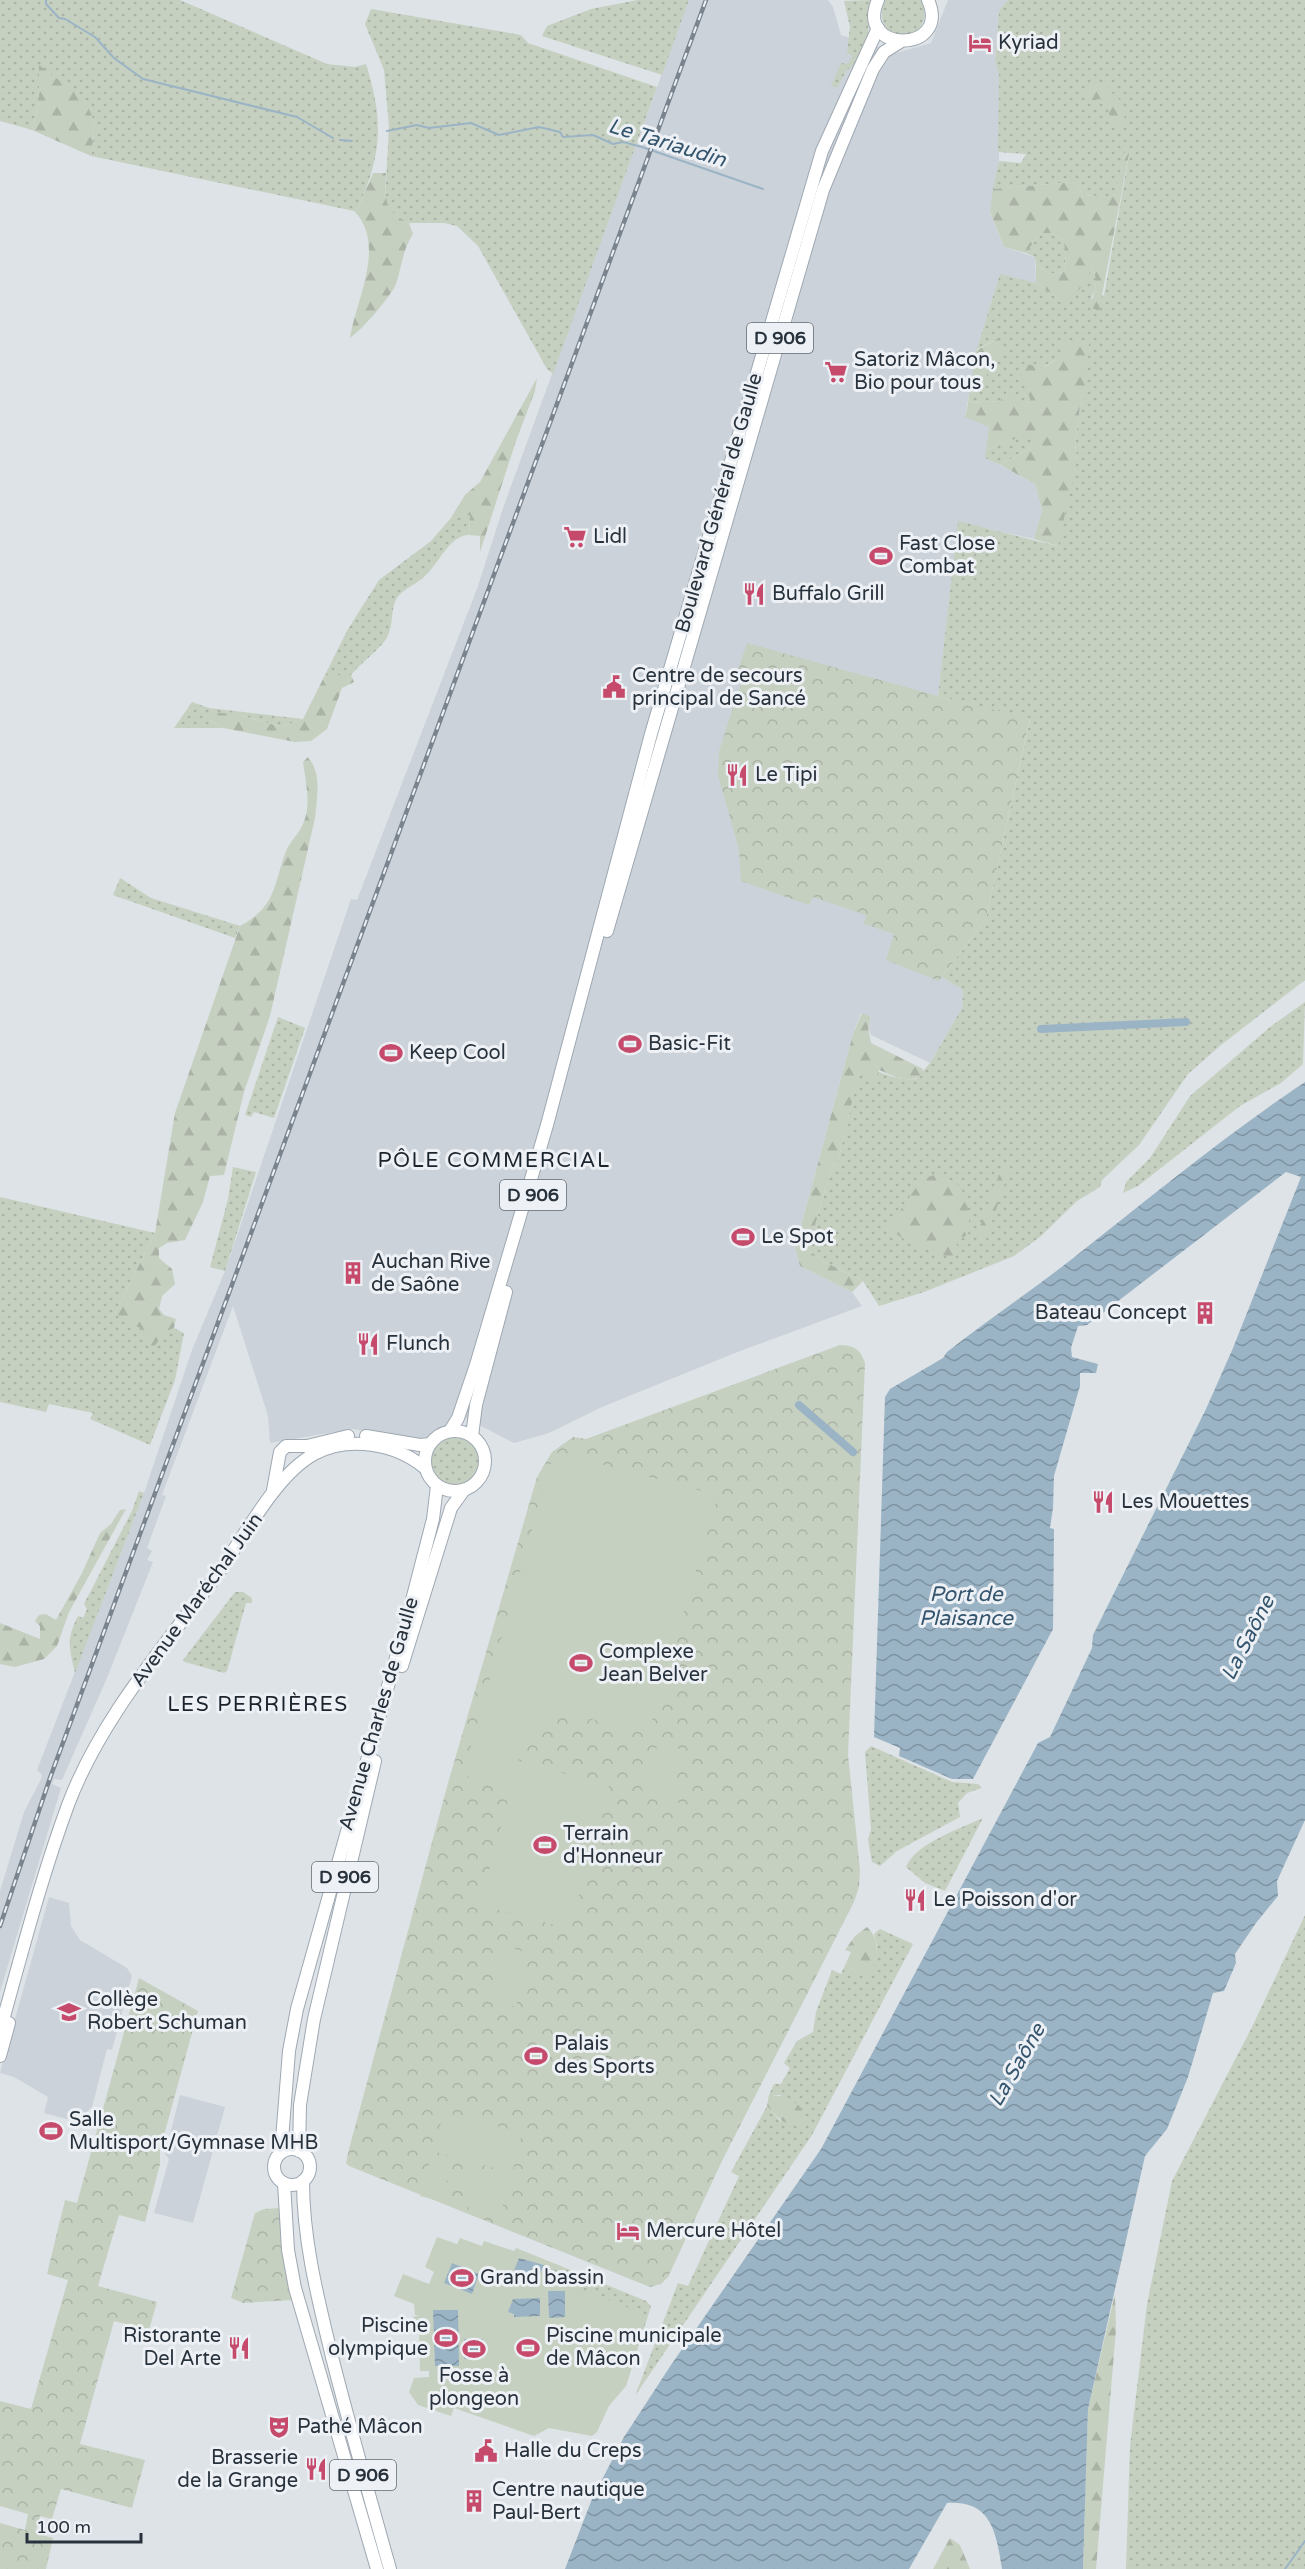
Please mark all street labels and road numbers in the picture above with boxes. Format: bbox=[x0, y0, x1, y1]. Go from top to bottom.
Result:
road number: D 906 bbox=[747, 323, 813, 353]
street label: Boulevard Général de Gaulle bbox=[670, 370, 768, 636]
road number: D 906 bbox=[500, 1180, 566, 1210]
street label: Avenue Maréchal Juin bbox=[126, 1508, 268, 1692]
street label: Avenue Charles de Gaulle bbox=[334, 1594, 424, 1834]
road number: D 906 bbox=[312, 1862, 378, 1892]
road number: D 906 bbox=[330, 2460, 396, 2490]

